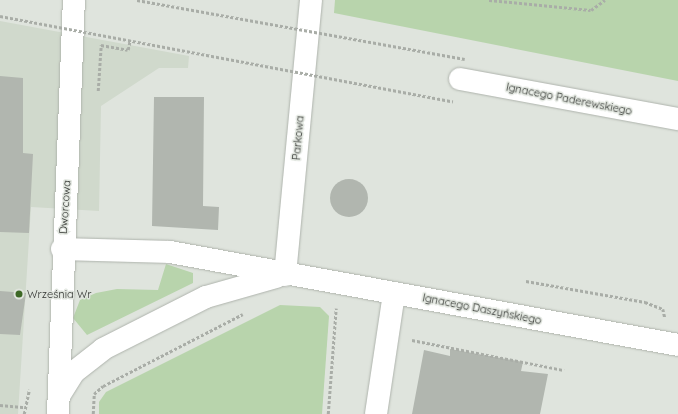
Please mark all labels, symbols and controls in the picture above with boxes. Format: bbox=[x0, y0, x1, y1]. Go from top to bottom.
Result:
street label: Ignacego Paderewskiego bbox=[505, 80, 633, 118]
street label: Parkowa bbox=[289, 115, 307, 161]
street label: Dworcowa bbox=[57, 180, 73, 234]
place label: Września Wr bbox=[27, 287, 92, 301]
marker: Września Wr bbox=[14, 289, 24, 299]
street label: Ignacego Daszyńskiego bbox=[421, 291, 543, 327]

